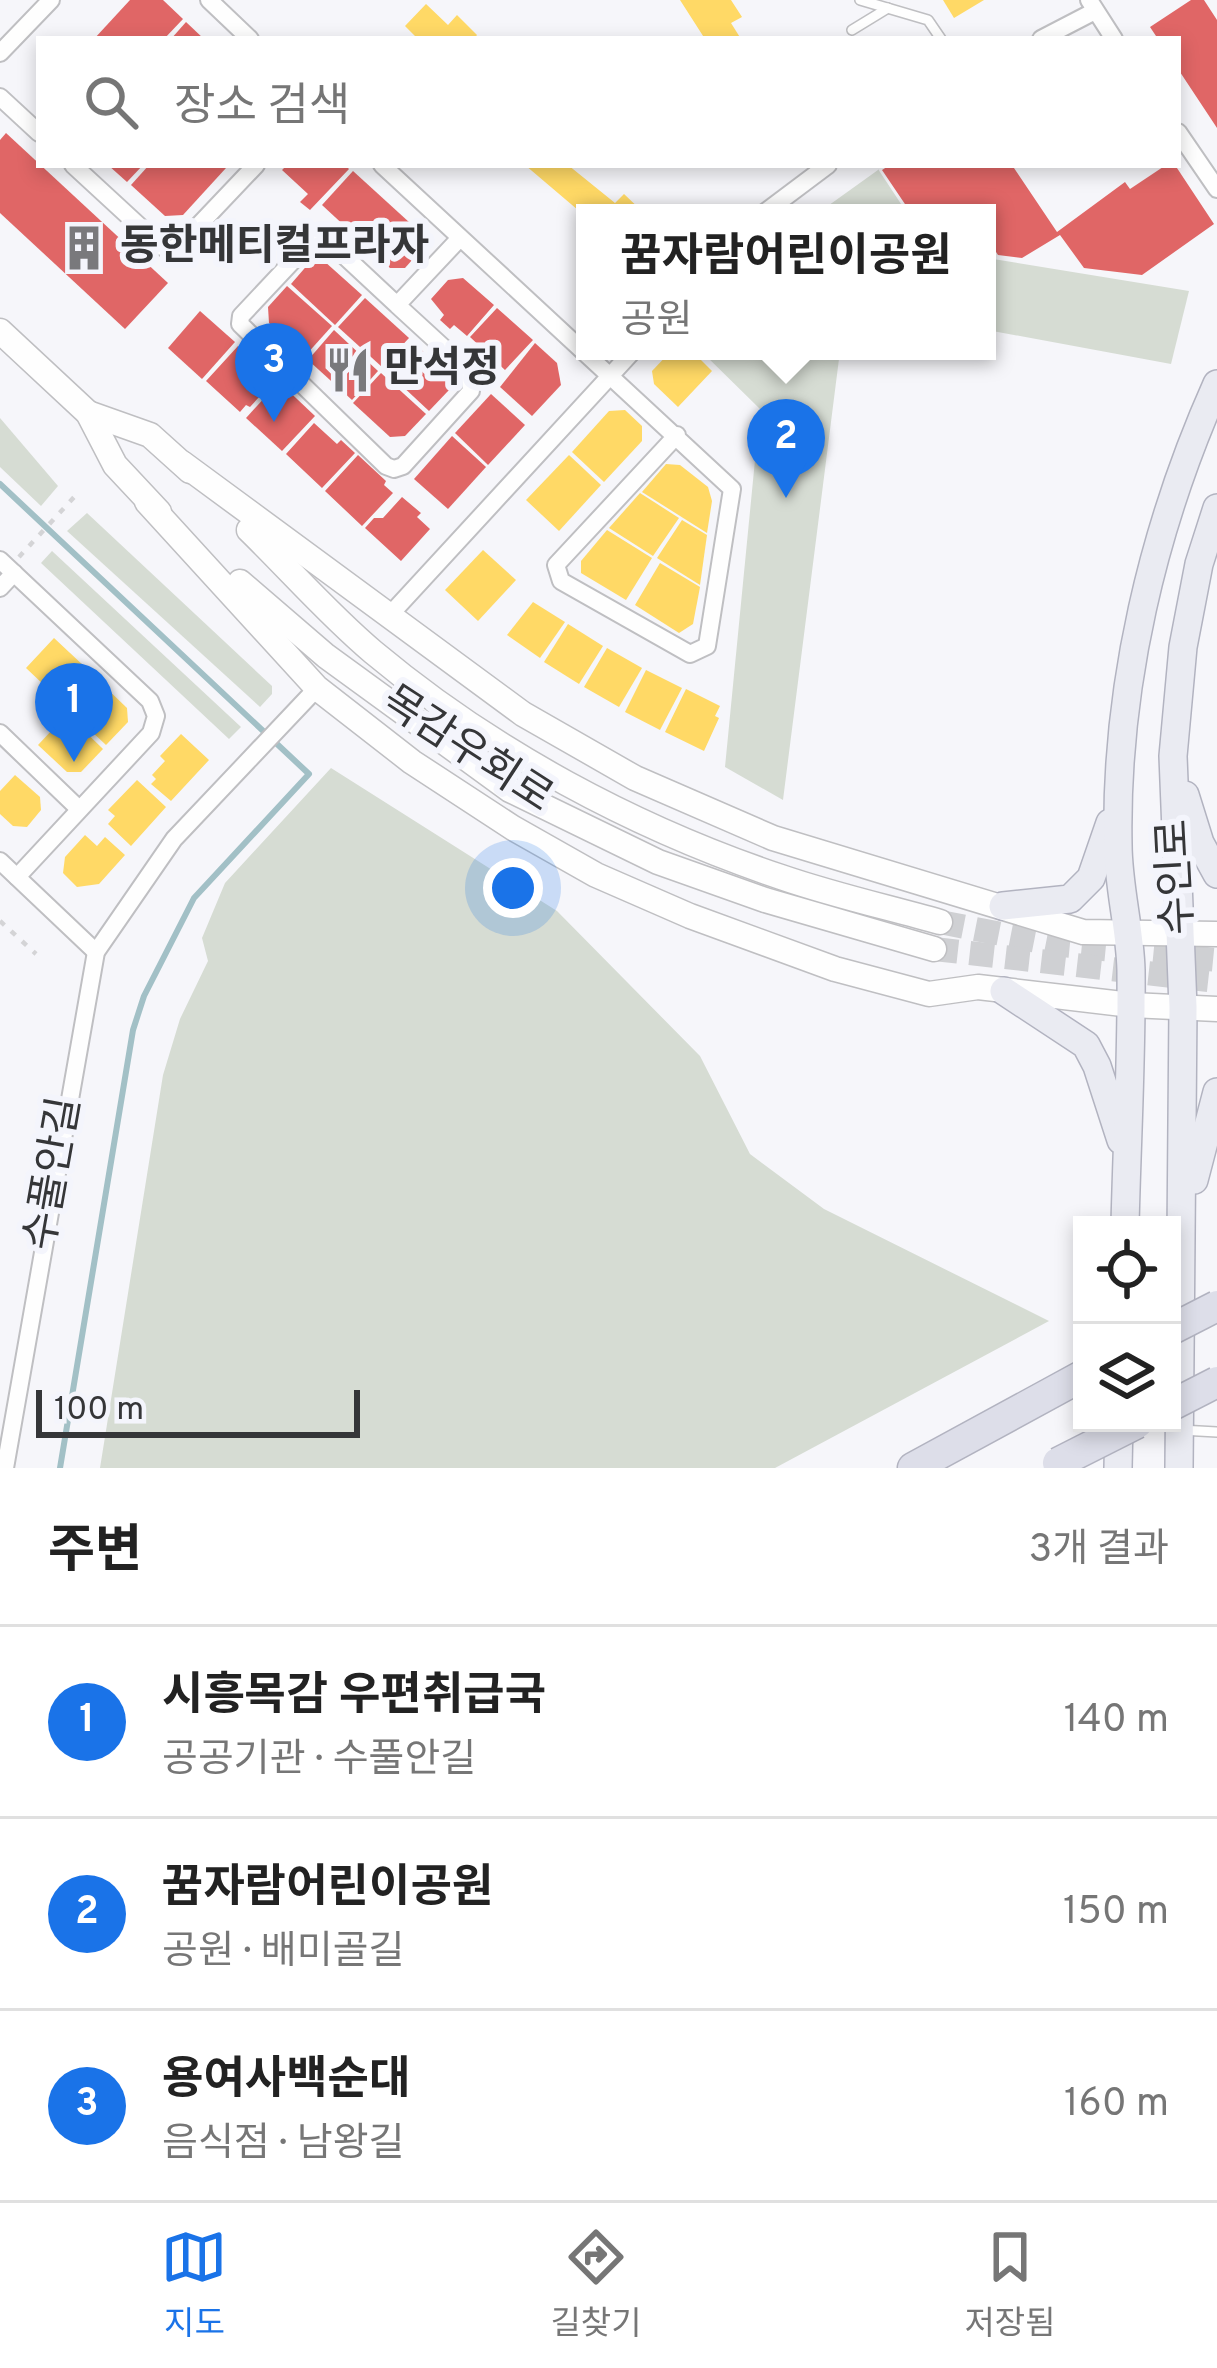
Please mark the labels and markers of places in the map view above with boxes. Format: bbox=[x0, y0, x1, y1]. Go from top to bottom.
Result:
place label: 동한메티컬프라자 bbox=[120, 222, 429, 275]
building icon: 동한메티컬프라자 bbox=[59, 223, 109, 273]
pin: 3 bbox=[235, 323, 313, 422]
place label: 만석정 bbox=[384, 344, 500, 397]
restaurant icon: 만석정 bbox=[323, 345, 373, 395]
pin: 2 bbox=[747, 399, 825, 498]
pin: 1 bbox=[35, 663, 113, 762]

